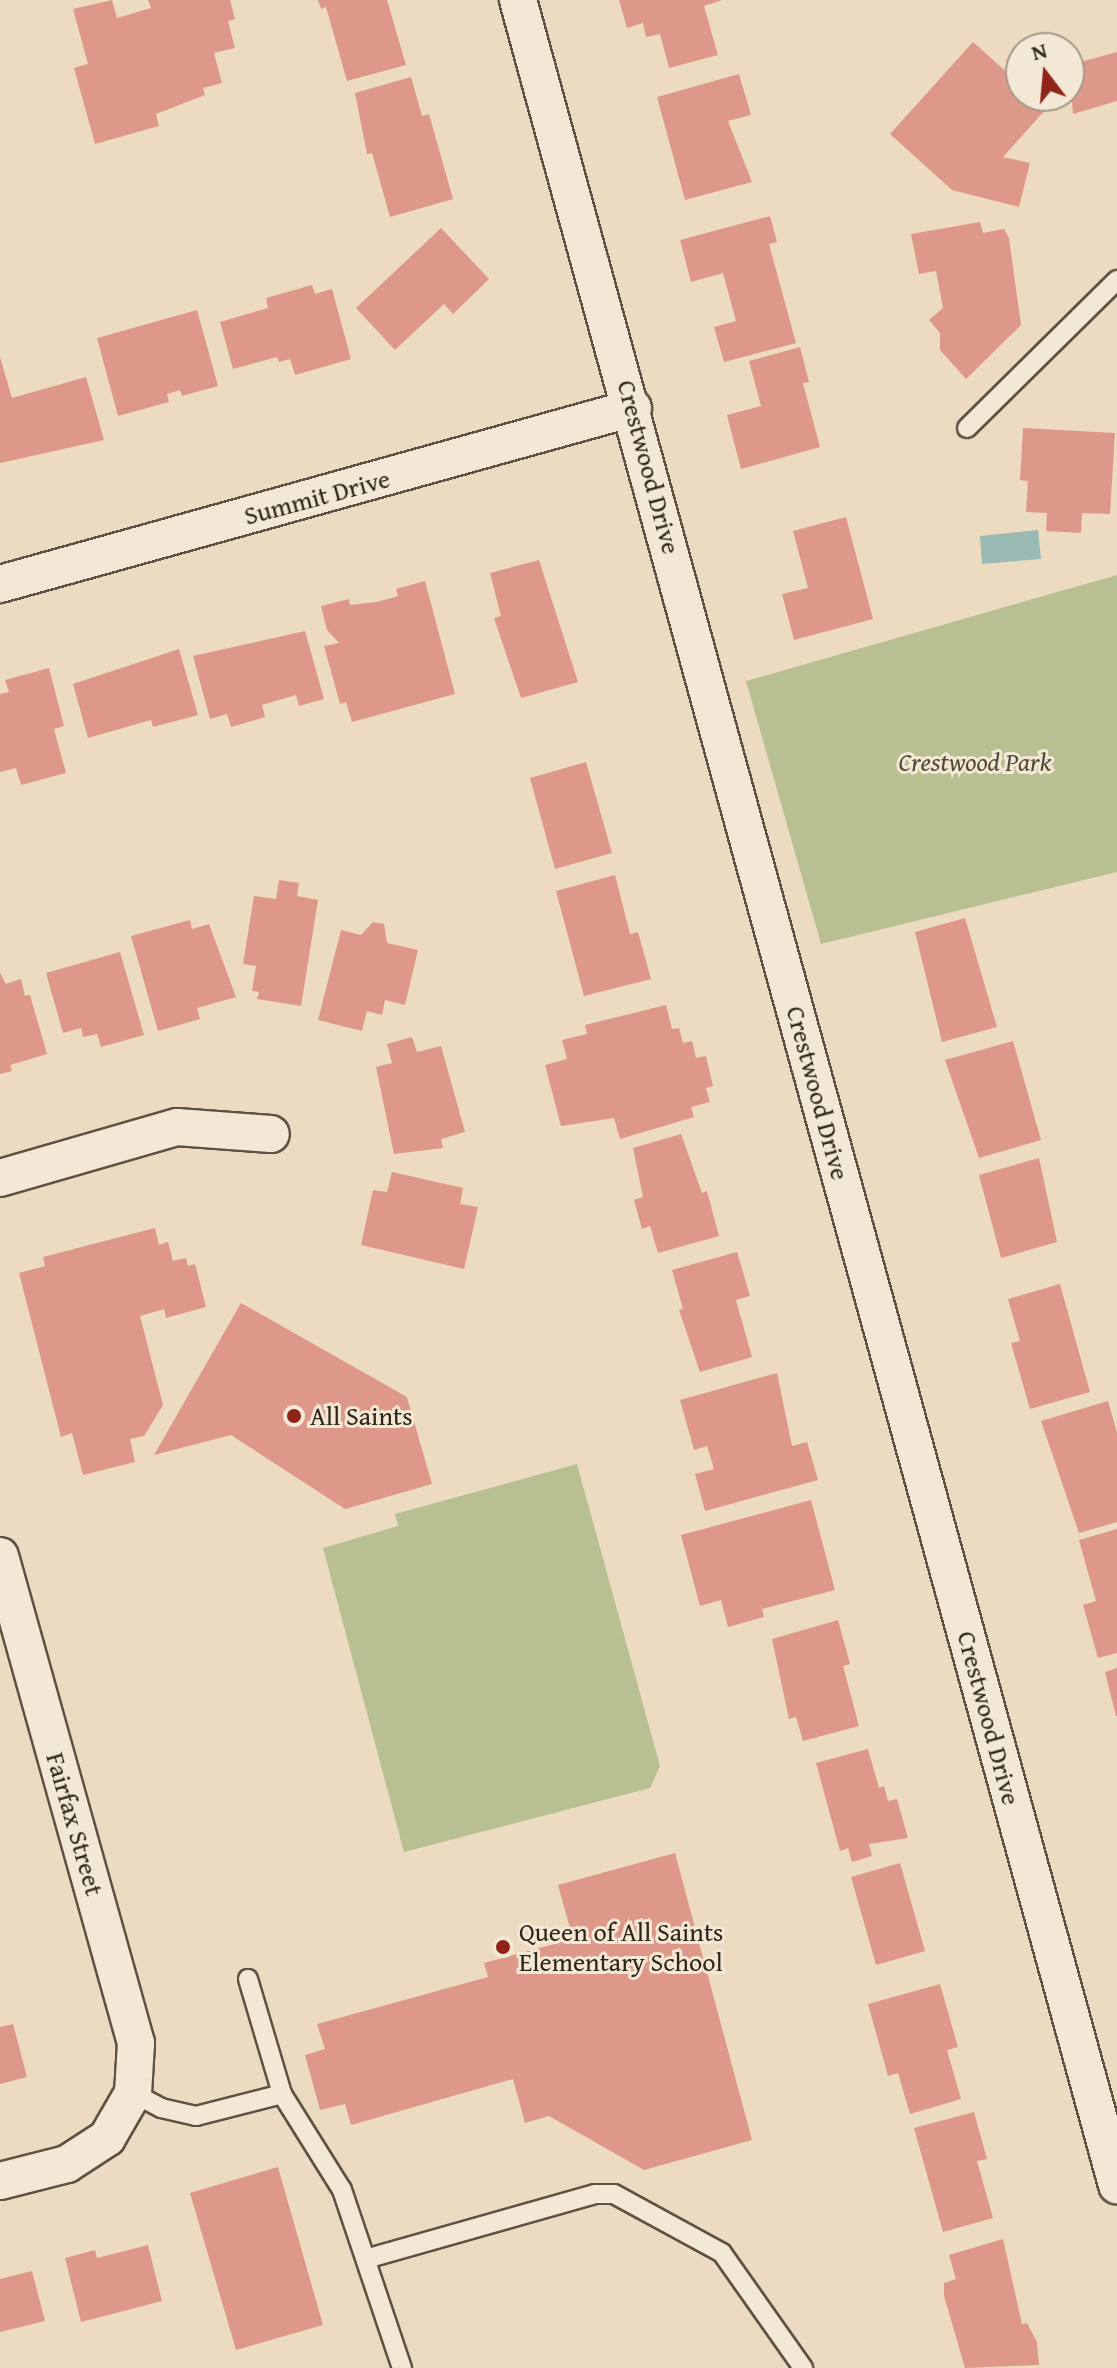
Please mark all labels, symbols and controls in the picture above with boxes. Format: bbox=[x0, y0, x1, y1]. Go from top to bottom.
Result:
north arrow bbox=[1005, 32, 1085, 112]
text: N bbox=[1027, 33, 1050, 68]
street label: Crestwood Drive bbox=[611, 377, 687, 557]
street label: Summit Drive bbox=[241, 463, 393, 531]
park label: Crestwood Park bbox=[899, 746, 1051, 778]
street label: Crestwood Drive bbox=[780, 1003, 856, 1183]
place label: All Saints bbox=[310, 1400, 412, 1432]
marker: All Saints bbox=[285, 1407, 303, 1425]
street label: Crestwood Drive bbox=[951, 1628, 1027, 1808]
street label: Fairfax Street bbox=[40, 1749, 110, 1899]
place label: Queen of All Saints Elementary School bbox=[519, 1916, 723, 1978]
marker: Queen of All Saints Elementary School bbox=[494, 1938, 512, 1956]

